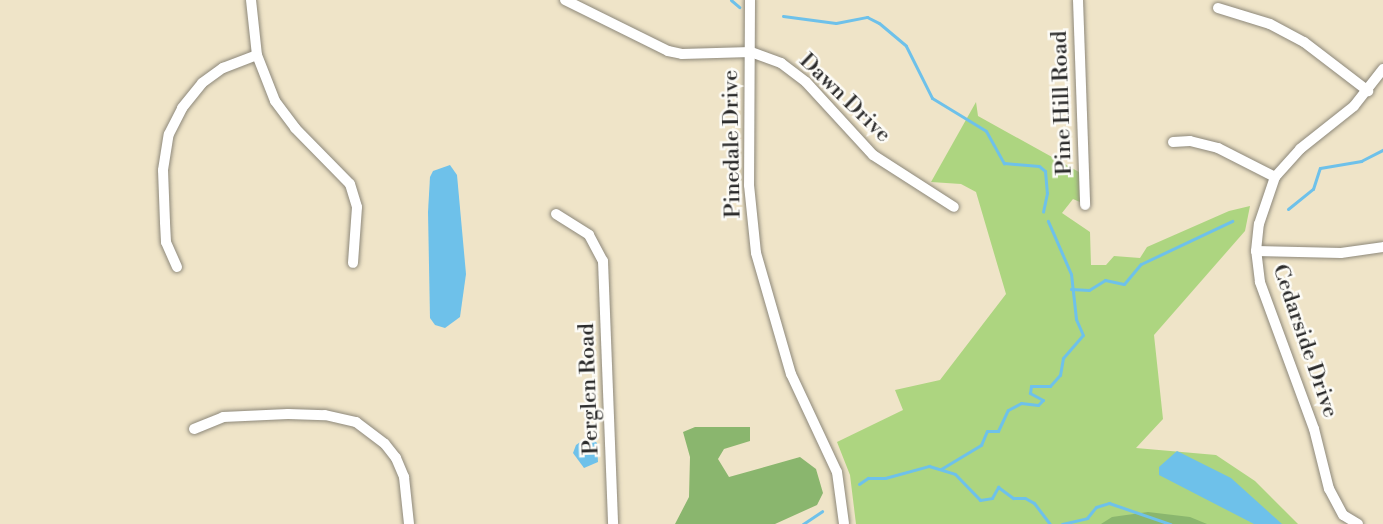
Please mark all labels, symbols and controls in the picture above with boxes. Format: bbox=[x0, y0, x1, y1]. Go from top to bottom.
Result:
street label: Pine Hill Road bbox=[1046, 30, 1078, 176]
street label: Dawn Drive bbox=[794, 48, 896, 148]
street label: Pinedale Drive bbox=[718, 70, 746, 218]
street label: Cedarside Drive bbox=[1266, 261, 1344, 421]
street label: Perglen Road bbox=[574, 323, 604, 455]

